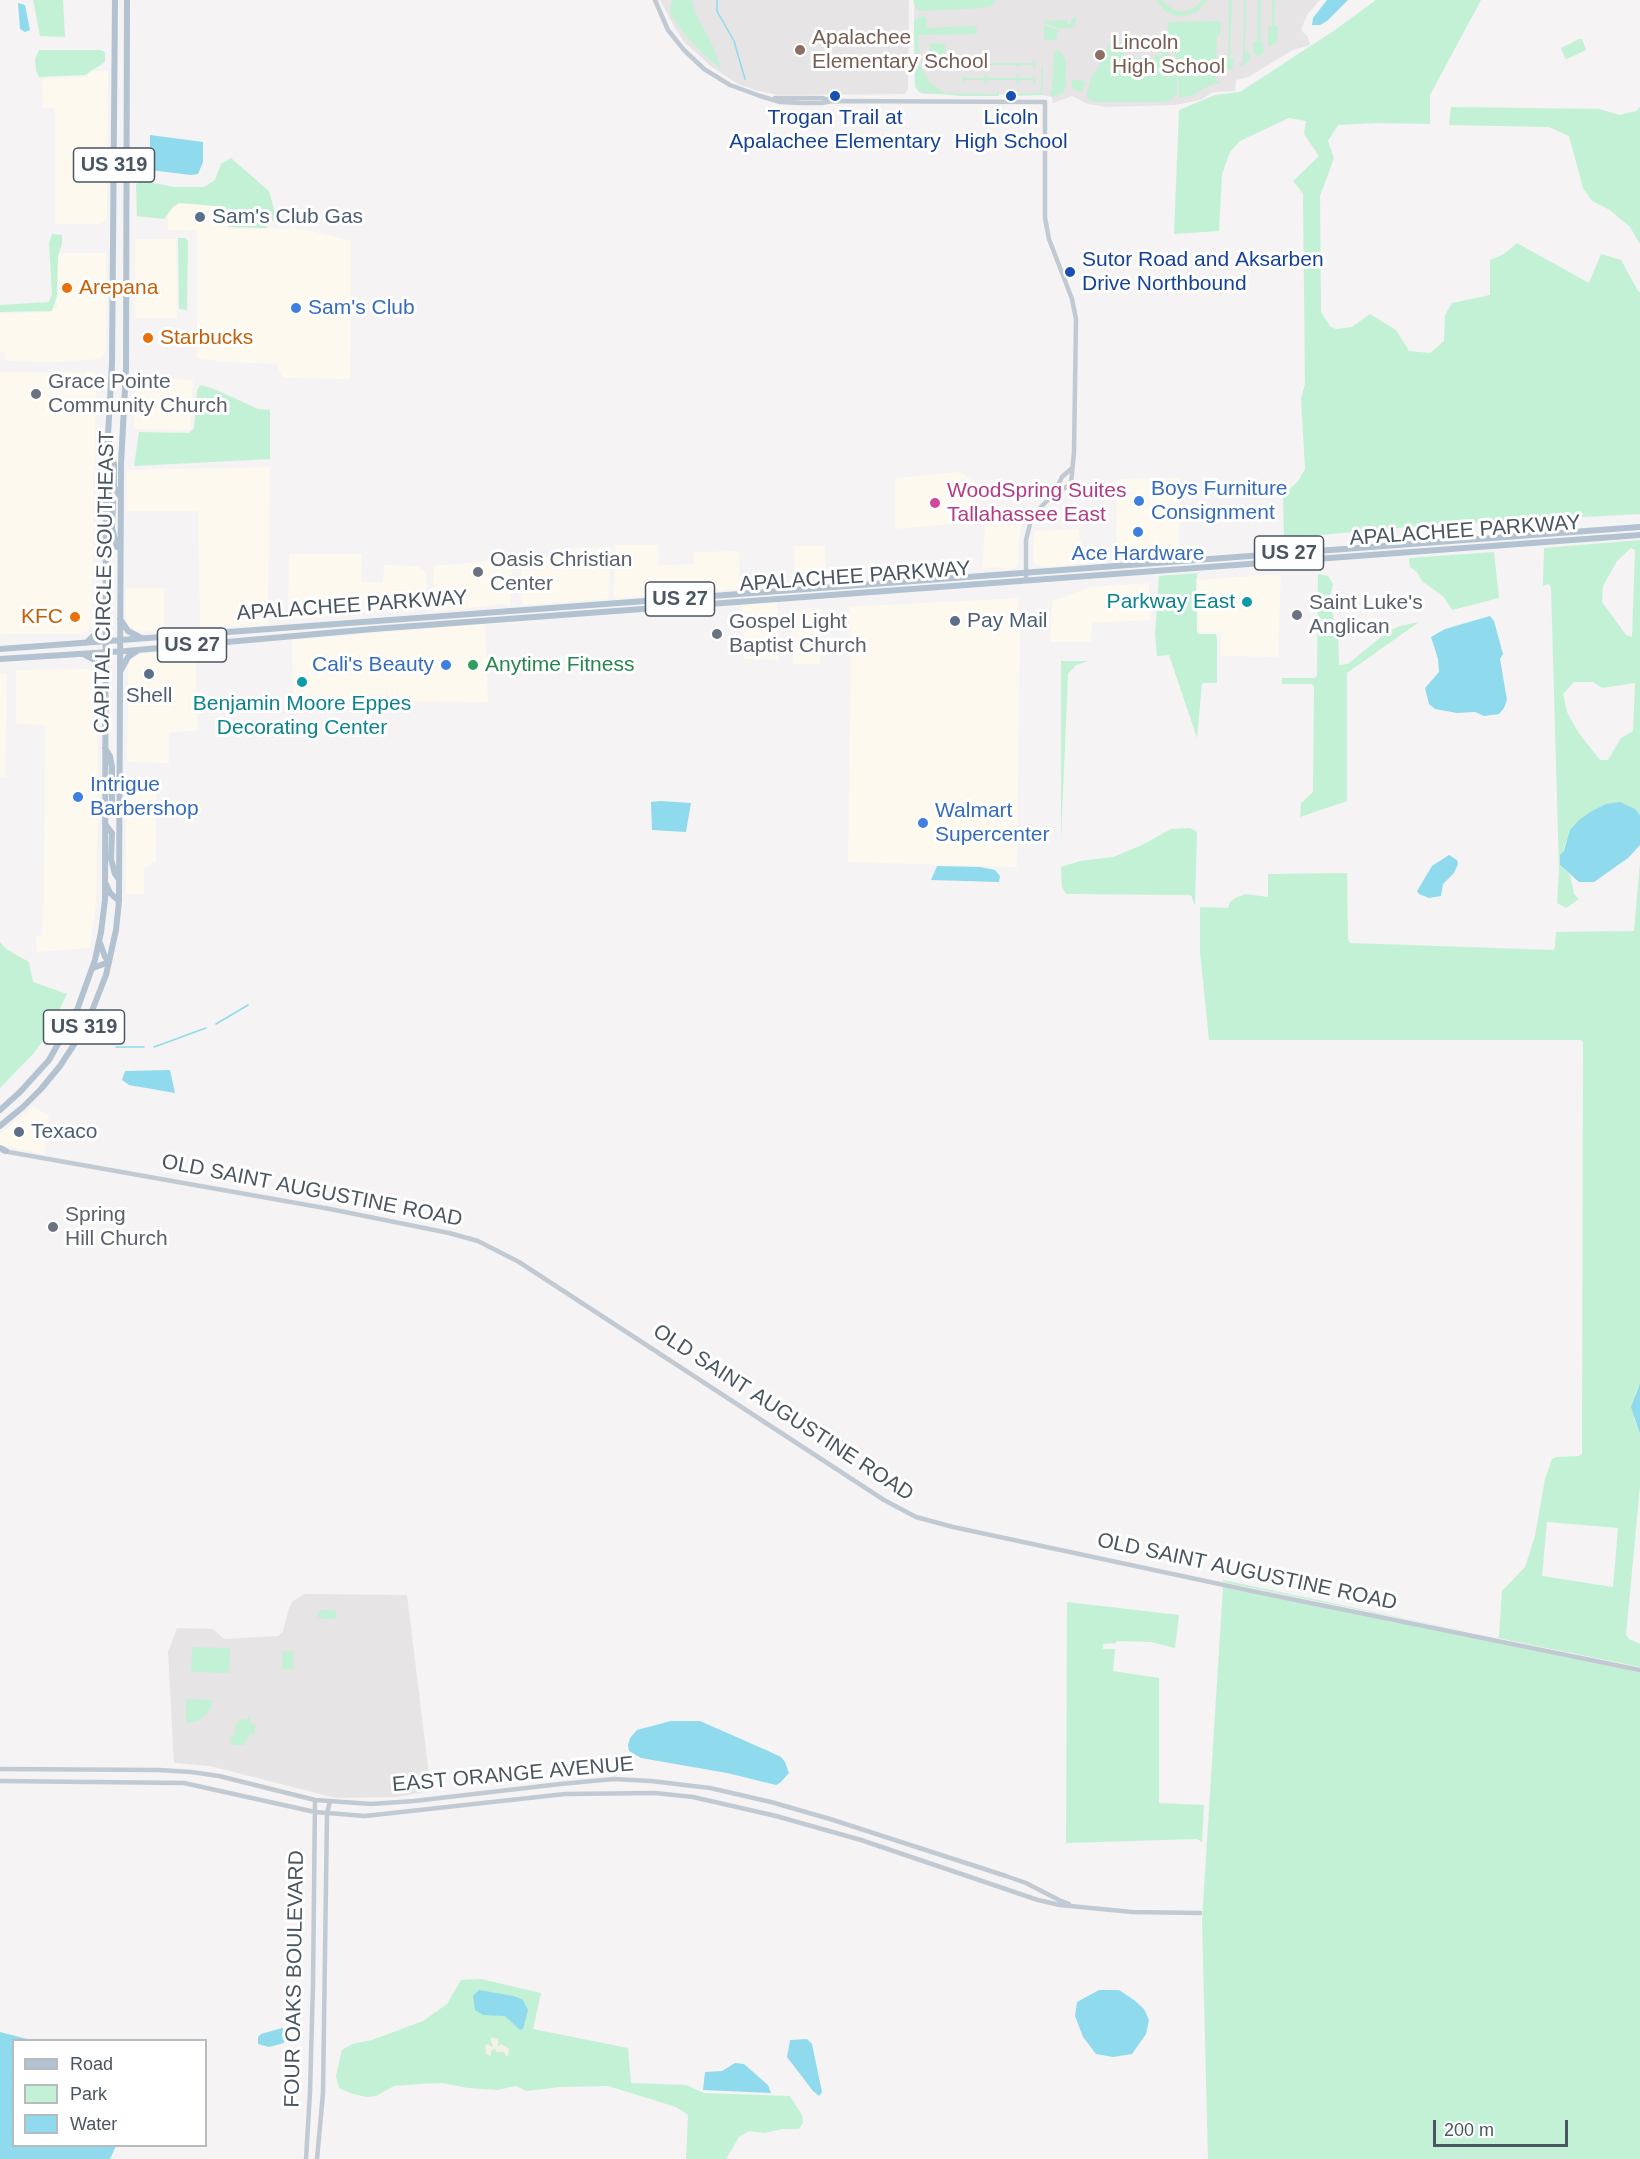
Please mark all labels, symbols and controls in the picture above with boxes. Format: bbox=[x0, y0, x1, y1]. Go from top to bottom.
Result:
place label: Apalachee Elementary School bbox=[812, 25, 988, 75]
place label: Lincoln High School bbox=[1112, 30, 1225, 80]
marker: Apalachee Elementary School bbox=[793, 43, 807, 57]
marker: Lincoln High School bbox=[1093, 48, 1107, 62]
marker: Trogan Trail at Apalachee Elementary bbox=[828, 89, 842, 103]
marker: Licoln High School bbox=[1004, 89, 1018, 103]
place label: Trogan Trail at Apalachee Elementary bbox=[729, 105, 941, 155]
place label: Licoln High School bbox=[954, 105, 1068, 155]
road number: US 319 bbox=[74, 148, 154, 182]
place label: Sam's Club Gas bbox=[212, 204, 363, 230]
marker: Sam's Club Gas bbox=[193, 210, 207, 224]
place label: Sutor Road and Aksarben Drive Northbound bbox=[1082, 247, 1324, 297]
marker: Sutor Road and Aksarben Drive Northbound bbox=[1063, 265, 1077, 279]
place label: Arepana bbox=[79, 275, 158, 301]
marker: Arepana bbox=[60, 281, 74, 295]
place label: Sam's Club bbox=[308, 295, 415, 321]
marker: Sam's Club bbox=[289, 301, 303, 315]
place label: Starbucks bbox=[160, 325, 253, 351]
marker: Starbucks bbox=[141, 331, 155, 345]
place label: Grace Pointe Community Church bbox=[48, 369, 228, 419]
marker: Grace Pointe Community Church bbox=[29, 387, 43, 401]
street label: CAPITAL CIRCLE SOUTHEAST bbox=[90, 430, 120, 734]
place label: Boys Furniture Consignment bbox=[1151, 476, 1288, 526]
place label: WoodSpring Suites Tallahassee East bbox=[947, 478, 1126, 528]
marker: Boys Furniture Consignment bbox=[1132, 494, 1146, 508]
marker: WoodSpring Suites Tallahassee East bbox=[928, 496, 942, 510]
street label: APALACHEE PARKWAY bbox=[1349, 510, 1581, 552]
marker: Ace Hardware bbox=[1131, 525, 1145, 539]
road number: US 27 bbox=[1254, 536, 1324, 570]
place label: Ace Hardware bbox=[1071, 541, 1205, 567]
place label: Oasis Christian Center bbox=[490, 547, 632, 597]
street label: APALACHEE PARKWAY bbox=[739, 556, 971, 598]
marker: Oasis Christian Center bbox=[471, 565, 485, 579]
road number: US 27 bbox=[646, 582, 714, 616]
street label: APALACHEE PARKWAY bbox=[236, 585, 468, 627]
place label: Parkway East bbox=[1107, 589, 1235, 615]
place label: Saint Luke's Anglican bbox=[1309, 590, 1423, 640]
marker: Parkway East bbox=[1240, 595, 1254, 609]
place label: KFC bbox=[21, 604, 63, 630]
place label: Pay Mail bbox=[967, 608, 1048, 634]
marker: Saint Luke's Anglican bbox=[1290, 608, 1304, 622]
place label: Gospel Light Baptist Church bbox=[729, 609, 867, 659]
marker: KFC bbox=[68, 610, 82, 624]
marker: Pay Mail bbox=[948, 614, 962, 628]
marker: Gospel Light Baptist Church bbox=[710, 627, 724, 641]
road number: US 27 bbox=[158, 628, 226, 662]
place label: Cali's Beauty bbox=[312, 652, 434, 678]
place label: Anytime Fitness bbox=[485, 652, 634, 678]
marker: Cali's Beauty bbox=[439, 658, 453, 672]
marker: Anytime Fitness bbox=[466, 658, 480, 672]
marker: Shell bbox=[142, 667, 156, 681]
marker: Benjamin Moore Eppes Decorating Center bbox=[295, 675, 309, 689]
place label: Shell bbox=[126, 683, 172, 709]
place label: Benjamin Moore Eppes Decorating Center bbox=[193, 691, 411, 741]
place label: Intrigue Barbershop bbox=[90, 772, 199, 822]
marker: Intrigue Barbershop bbox=[71, 790, 85, 804]
place label: Walmart Supercenter bbox=[935, 798, 1049, 848]
marker: Walmart Supercenter bbox=[916, 816, 930, 830]
road number: US 319 bbox=[44, 1010, 124, 1044]
place label: Texaco bbox=[31, 1119, 98, 1145]
marker: Texaco bbox=[12, 1125, 26, 1139]
street label: OLD SAINT AUGUSTINE ROAD bbox=[160, 1149, 464, 1233]
place label: Spring Hill Church bbox=[65, 1202, 168, 1252]
marker: Spring Hill Church bbox=[46, 1220, 60, 1234]
street label: OLD SAINT AUGUSTINE ROAD bbox=[648, 1319, 918, 1507]
street label: OLD SAINT AUGUSTINE ROAD bbox=[1095, 1528, 1399, 1616]
street label: EAST ORANGE AVENUE bbox=[391, 1752, 635, 1798]
street label: FOUR OAKS BOULEVARD bbox=[280, 1850, 310, 2108]
legend bbox=[12, 2039, 207, 2147]
text: Road bbox=[70, 2054, 113, 2074]
text: Park bbox=[70, 2084, 107, 2104]
scale bar bbox=[1436, 2108, 1571, 2146]
text: Water bbox=[70, 2114, 117, 2134]
text: 200 m bbox=[1444, 2120, 1494, 2140]

